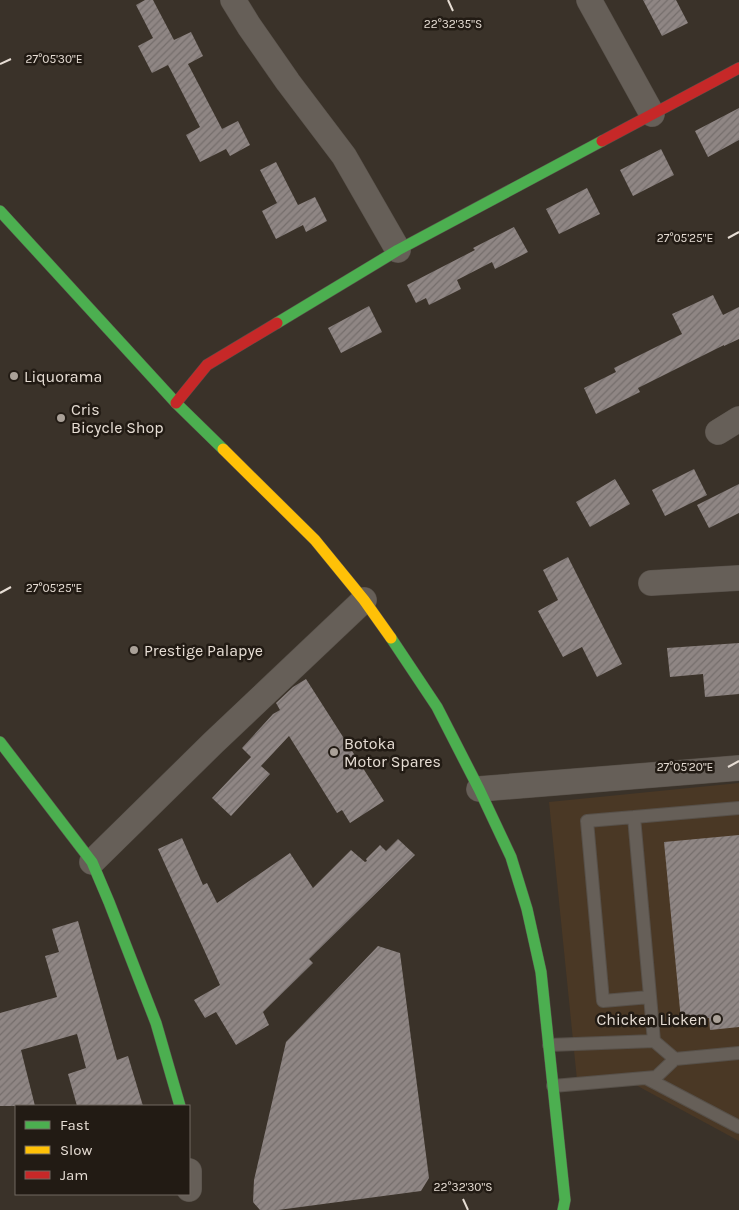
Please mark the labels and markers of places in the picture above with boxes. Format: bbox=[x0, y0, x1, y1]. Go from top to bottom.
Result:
place label: Liquorama bbox=[24, 367, 102, 386]
marker: Liquorama bbox=[8, 370, 20, 382]
place label: Cris Bicycle Shop bbox=[71, 400, 164, 437]
marker: Cris Bicycle Shop bbox=[55, 412, 67, 424]
place label: Prestige Palapye bbox=[144, 641, 263, 660]
marker: Prestige Palapye bbox=[128, 644, 140, 656]
place label: Botoka Motor Spares bbox=[344, 734, 441, 771]
marker: Botoka Motor Spares bbox=[328, 746, 340, 758]
place label: Chicken Licken bbox=[596, 1010, 707, 1029]
marker: Chicken Licken bbox=[711, 1013, 723, 1025]

